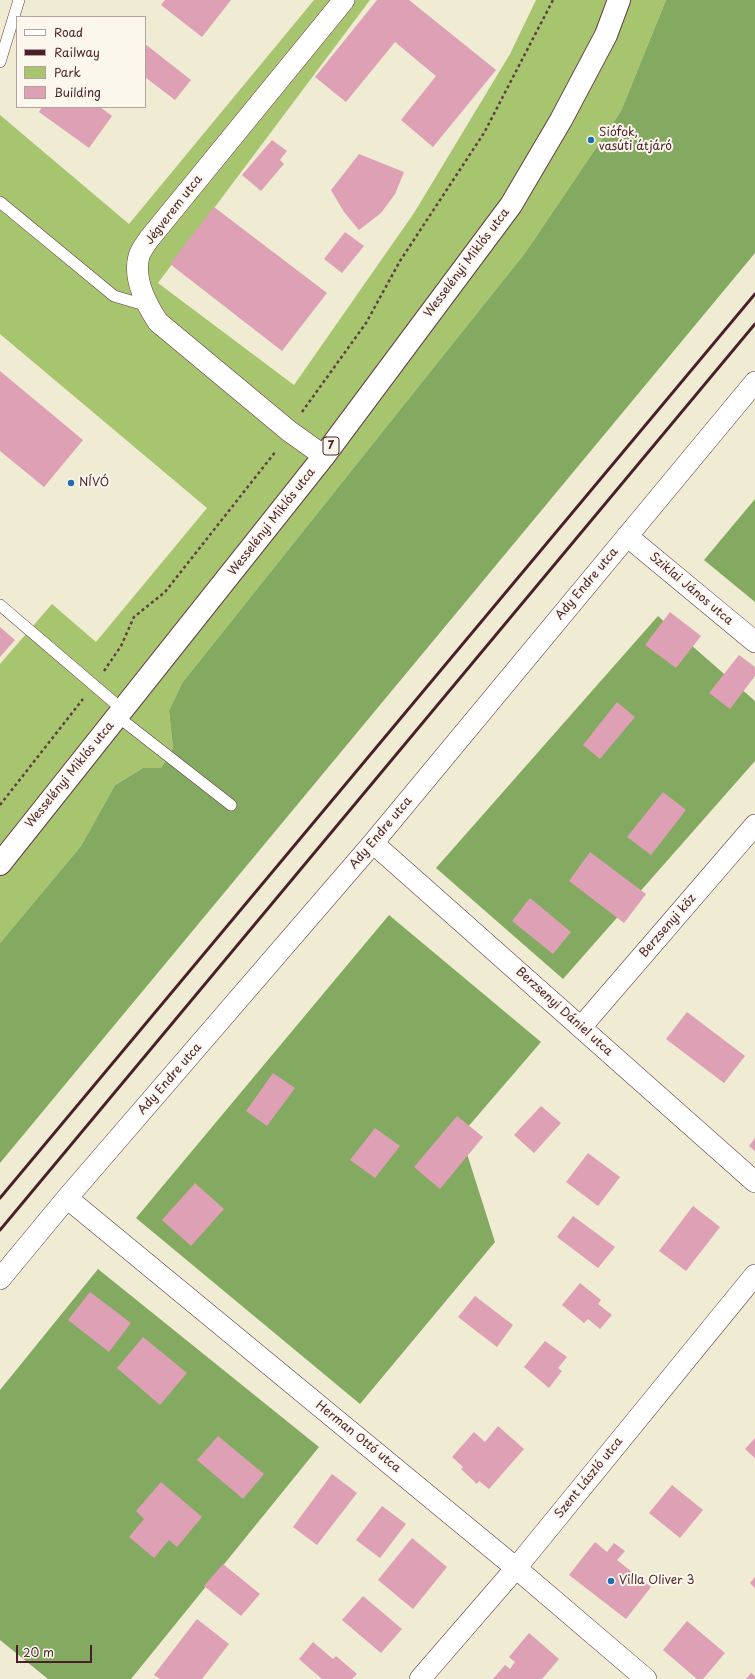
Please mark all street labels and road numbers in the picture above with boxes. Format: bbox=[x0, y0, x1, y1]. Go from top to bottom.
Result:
street label: Jégverem utca bbox=[142, 172, 206, 248]
street label: Wesselényi Miklós utca bbox=[421, 206, 513, 320]
road number: 7 bbox=[323, 437, 339, 455]
street label: Wesselényi Miklós utca bbox=[226, 465, 318, 579]
street label: Ady Endre utca bbox=[553, 545, 621, 623]
street label: Sziklai János utca bbox=[646, 550, 736, 628]
street label: Wesselényi Miklós utca bbox=[23, 719, 117, 831]
street label: Ady Endre utca bbox=[347, 794, 415, 872]
street label: Berzsenyi köz bbox=[637, 892, 699, 960]
street label: Berzsenyi Dániel utca bbox=[513, 965, 615, 1059]
street label: Ady Endre utca bbox=[135, 1040, 205, 1118]
street label: Herman Ottó utca bbox=[313, 1398, 403, 1476]
street label: Szent László utca bbox=[552, 1435, 626, 1521]

